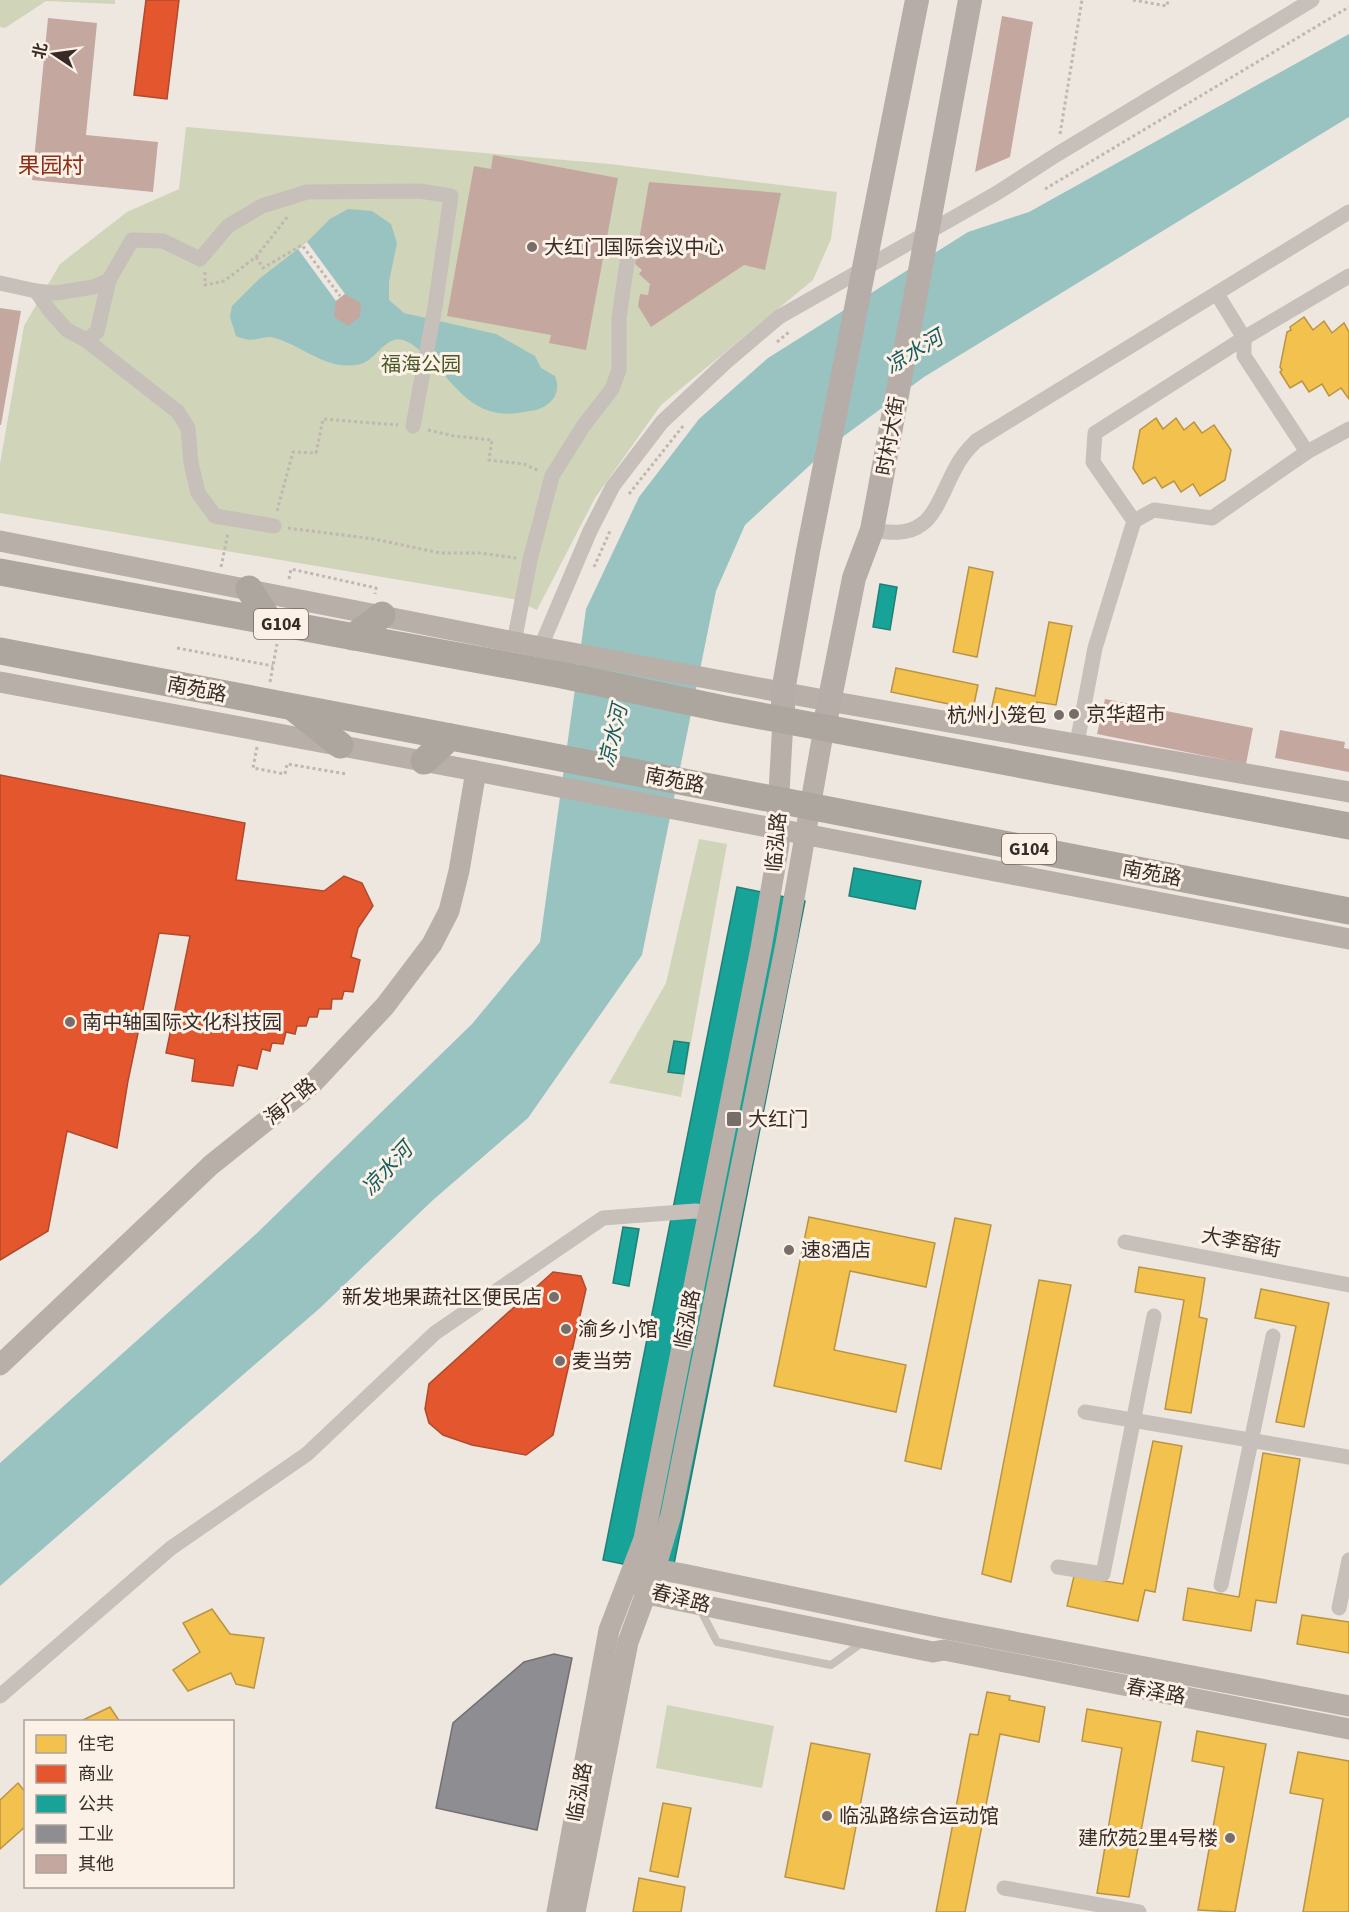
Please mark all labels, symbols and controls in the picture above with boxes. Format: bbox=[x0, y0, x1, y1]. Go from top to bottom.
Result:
north arrow bbox=[24, 24, 84, 84]
text: 北 bbox=[28, 41, 53, 61]
district label: 果园村 bbox=[18, 150, 84, 182]
place label: 大红门国际会议中心 bbox=[544, 234, 724, 262]
marker: 大红门国际会议中心 bbox=[525, 240, 539, 254]
water label: 凉水河 bbox=[879, 321, 952, 381]
park label: 福海公园 bbox=[381, 351, 461, 379]
street label: 时村大街 bbox=[870, 394, 912, 478]
road number: G104 bbox=[254, 609, 308, 639]
street label: 南苑路 bbox=[165, 671, 229, 709]
water label: 凉水河 bbox=[591, 698, 636, 770]
place label: 京华超市 bbox=[1086, 701, 1166, 729]
place label: 杭州小笼包 bbox=[947, 702, 1047, 730]
marker: 京华超市 bbox=[1067, 707, 1081, 721]
marker: 杭州小笼包 bbox=[1052, 708, 1066, 722]
street label: 南苑路 bbox=[643, 762, 707, 800]
street label: 临泓路 bbox=[760, 811, 794, 873]
road number: G104 bbox=[1002, 834, 1056, 864]
street label: 南苑路 bbox=[1120, 855, 1184, 893]
place label: 南中轴国际文化科技园 bbox=[82, 1009, 282, 1037]
marker: 南中轴国际文化科技园 bbox=[63, 1015, 77, 1029]
street label: 海户路 bbox=[259, 1072, 323, 1132]
place label: 大红门 bbox=[748, 1106, 808, 1134]
marker: 大红门 bbox=[725, 1110, 743, 1128]
water label: 凉水河 bbox=[355, 1133, 422, 1202]
street label: 大李窑街 bbox=[1199, 1222, 1283, 1264]
place label: 速8酒店 bbox=[801, 1237, 871, 1265]
marker: 速8酒店 bbox=[782, 1243, 796, 1257]
place label: 新发地果蔬社区便民店 bbox=[342, 1284, 542, 1312]
street label: 临泓路 bbox=[669, 1287, 707, 1351]
marker: 新发地果蔬社区便民店 bbox=[547, 1290, 561, 1304]
place label: 渝乡小馆 bbox=[578, 1316, 658, 1344]
marker: 渝乡小馆 bbox=[559, 1322, 573, 1336]
place label: 麦当劳 bbox=[572, 1348, 632, 1376]
marker: 麦当劳 bbox=[553, 1354, 567, 1368]
street label: 春泽路 bbox=[648, 1578, 713, 1620]
street label: 春泽路 bbox=[1124, 1673, 1188, 1711]
legend bbox=[24, 1720, 234, 1888]
text: 住宅 bbox=[78, 1732, 114, 1757]
street label: 临泓路 bbox=[561, 1760, 599, 1824]
text: 商业 bbox=[78, 1762, 114, 1787]
text: 公共 bbox=[78, 1792, 114, 1817]
place label: 临泓路综合运动馆 bbox=[839, 1803, 999, 1831]
marker: 临泓路综合运动馆 bbox=[820, 1809, 834, 1823]
text: 工业 bbox=[78, 1822, 114, 1847]
place label: 建欣苑2里4号楼 bbox=[1078, 1825, 1218, 1853]
marker: 建欣苑2里4号楼 bbox=[1223, 1831, 1237, 1845]
text: 其他 bbox=[78, 1852, 114, 1877]

